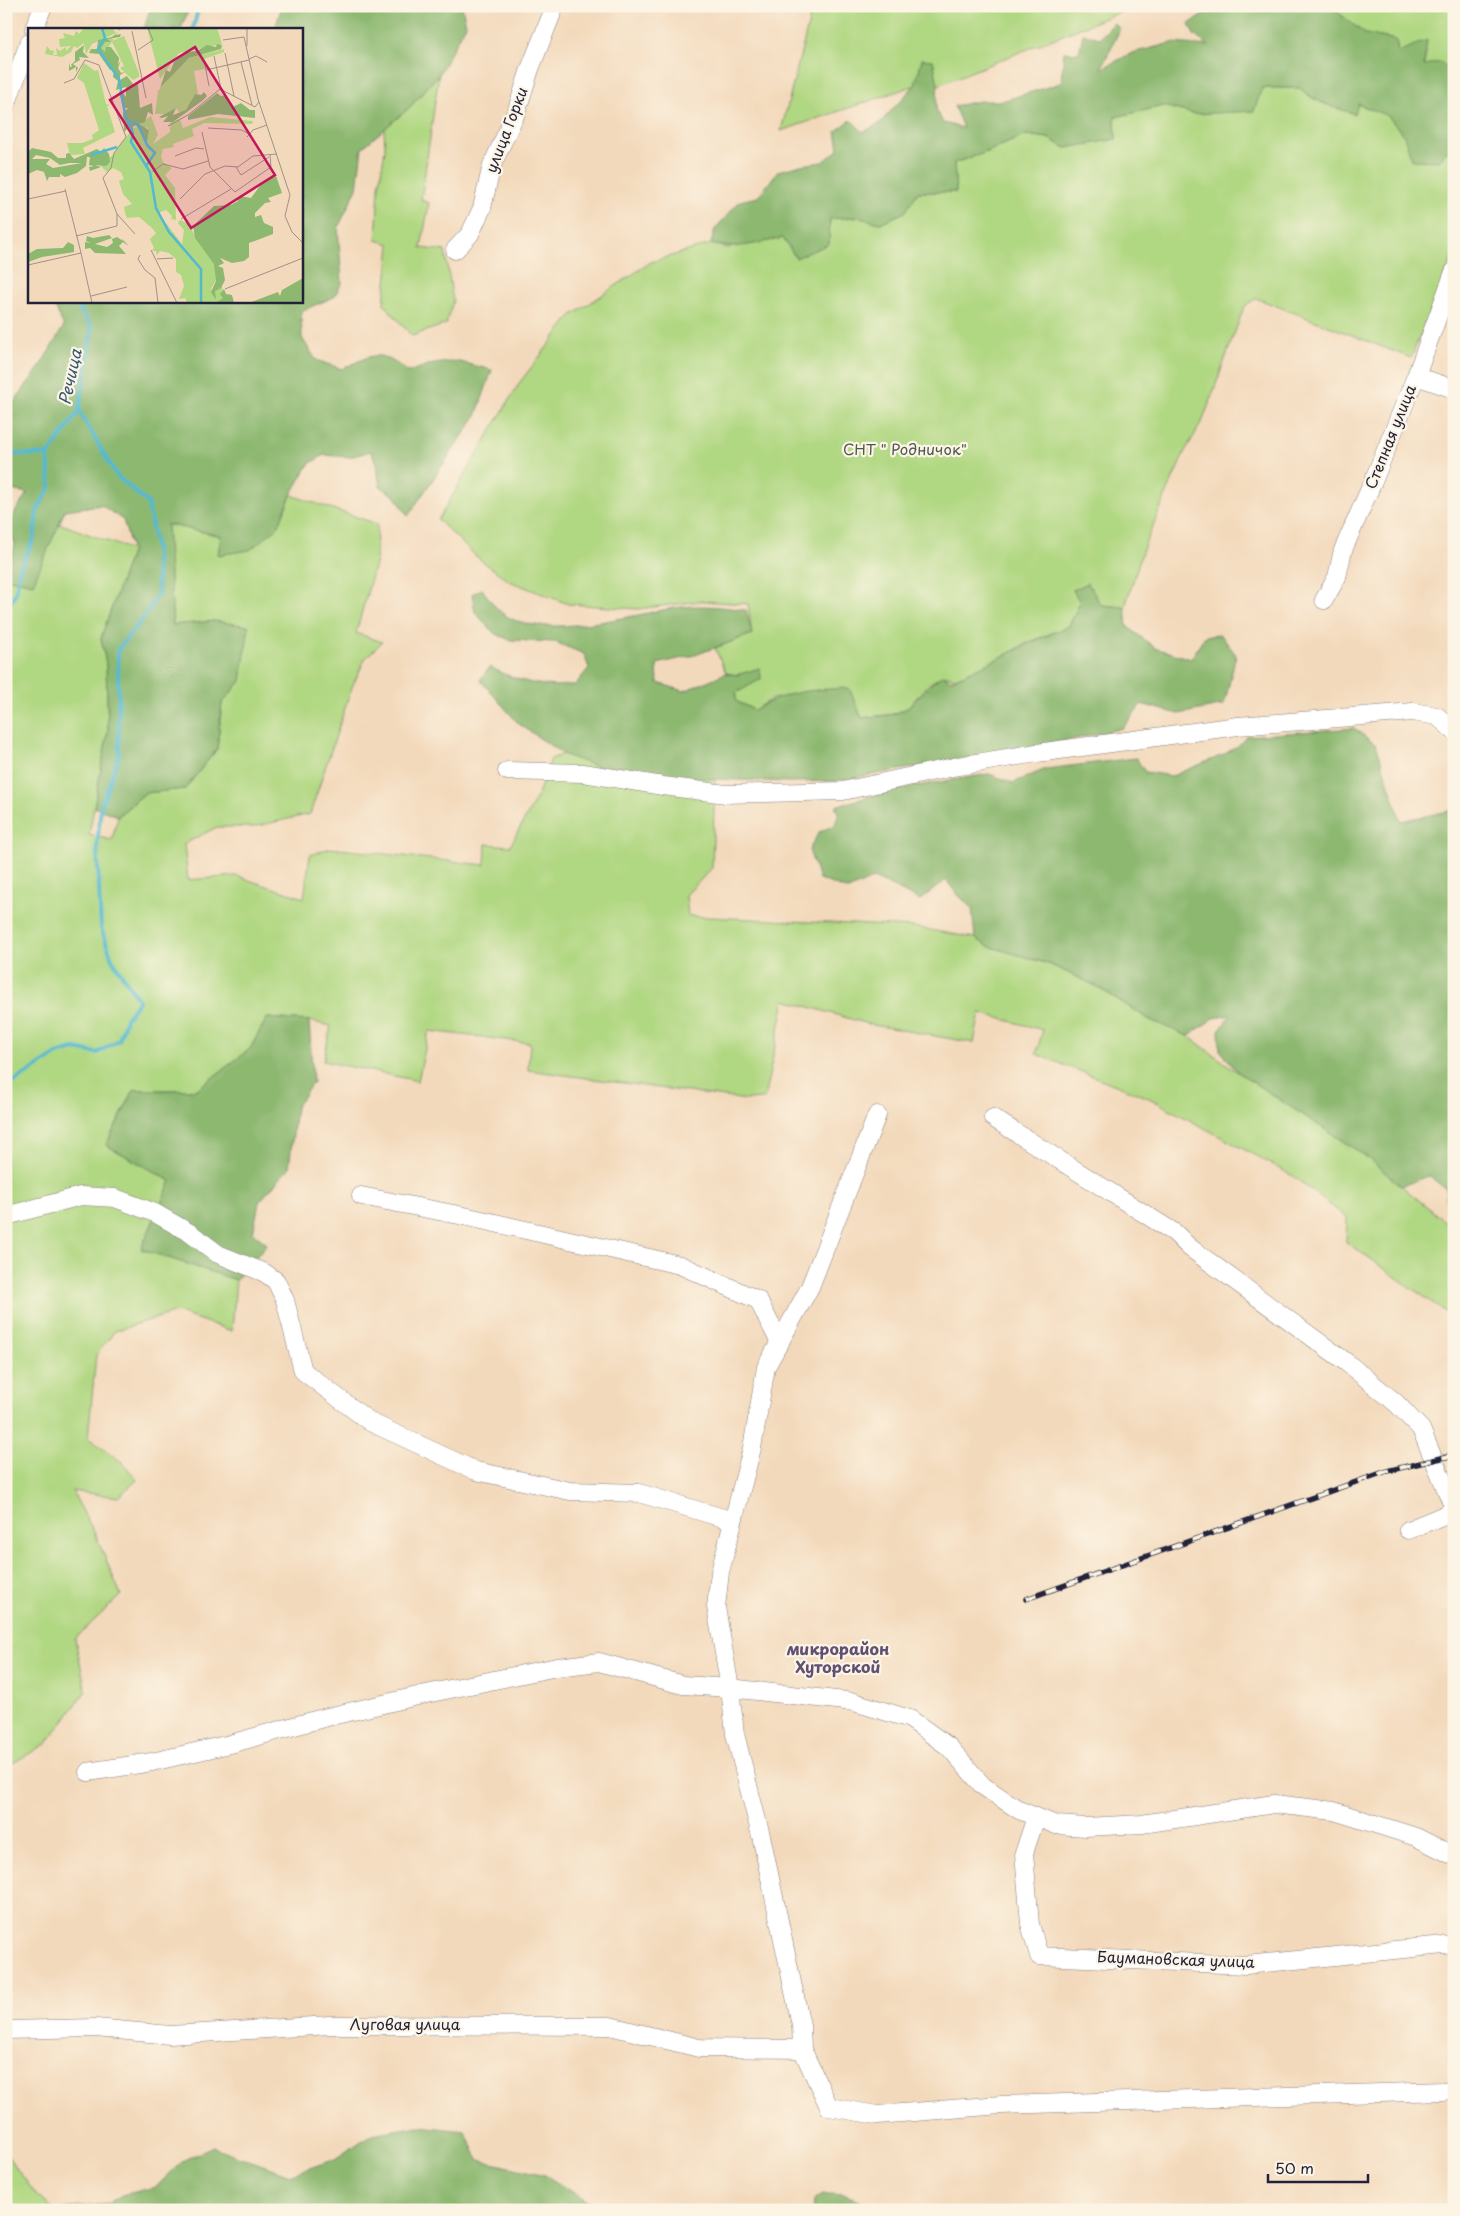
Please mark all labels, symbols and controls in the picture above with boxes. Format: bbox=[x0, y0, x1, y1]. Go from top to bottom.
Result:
inset map bbox=[28, 28, 302, 302]
street label: улица Горки bbox=[479, 83, 533, 176]
water label: Речица bbox=[51, 346, 87, 407]
street label: Степная улица bbox=[1358, 380, 1421, 492]
park label: СНТ " Родничок" bbox=[843, 437, 967, 460]
district label: микрорайон Хуторской bbox=[787, 1636, 889, 1678]
street label: Баумановская улица bbox=[1097, 1944, 1256, 1973]
street label: Луговая улица bbox=[350, 2012, 461, 2035]
scale bar bbox=[1268, 2151, 1368, 2183]
text: 50 m bbox=[1275, 2156, 1314, 2179]

